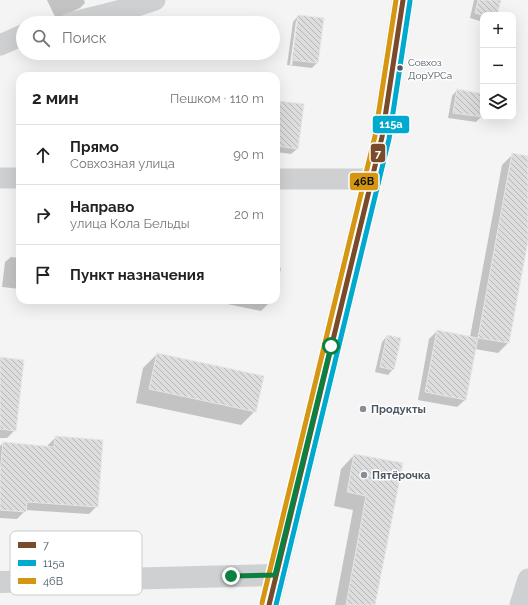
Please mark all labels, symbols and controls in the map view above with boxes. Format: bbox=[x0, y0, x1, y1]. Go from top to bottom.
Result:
map controls bbox=[480, 12, 516, 120]
button: + bbox=[480, 12, 516, 48]
search box bbox=[16, 16, 280, 60]
icon: search bbox=[30, 27, 52, 49]
text: Поиск bbox=[62, 29, 107, 47]
button: − bbox=[480, 48, 516, 84]
place label: Совхоз ДорУPCа bbox=[408, 57, 452, 81]
marker: Совхоз ДорУPCа bbox=[395, 63, 405, 73]
button: layers bbox=[480, 84, 516, 120]
text: 2 мин bbox=[32, 88, 79, 108]
text: Пешком · 110 m bbox=[170, 91, 264, 106]
line badge: 115а bbox=[372, 115, 410, 134]
text: 115а bbox=[379, 118, 403, 131]
text: Прямо bbox=[70, 138, 119, 156]
line badge: 7 bbox=[370, 143, 386, 163]
icon: ahead bbox=[32, 144, 54, 166]
text: 90 m bbox=[233, 147, 264, 162]
text: 7 bbox=[375, 147, 382, 160]
text: Совхозная улица bbox=[70, 156, 175, 171]
line badge: 46В bbox=[349, 172, 379, 191]
text: 46В bbox=[354, 175, 375, 188]
text: Направо bbox=[70, 198, 134, 216]
icon: right bbox=[32, 204, 54, 226]
text: 20 m bbox=[234, 207, 264, 222]
text: улица Кола Бельды bbox=[70, 216, 190, 231]
icon: arrive bbox=[32, 264, 54, 286]
text: Пункт назначения bbox=[70, 266, 204, 284]
route start bbox=[322, 337, 340, 355]
place label: Продукты bbox=[371, 403, 426, 416]
marker: Продукты bbox=[358, 404, 368, 414]
place label: Пятёрочка bbox=[372, 469, 430, 482]
marker: Пятёрочка bbox=[359, 470, 369, 480]
legend bbox=[10, 531, 142, 595]
text: 7 bbox=[43, 539, 49, 552]
text: 115а bbox=[43, 557, 64, 570]
route end bbox=[222, 567, 240, 585]
text: 46В bbox=[43, 575, 63, 588]

